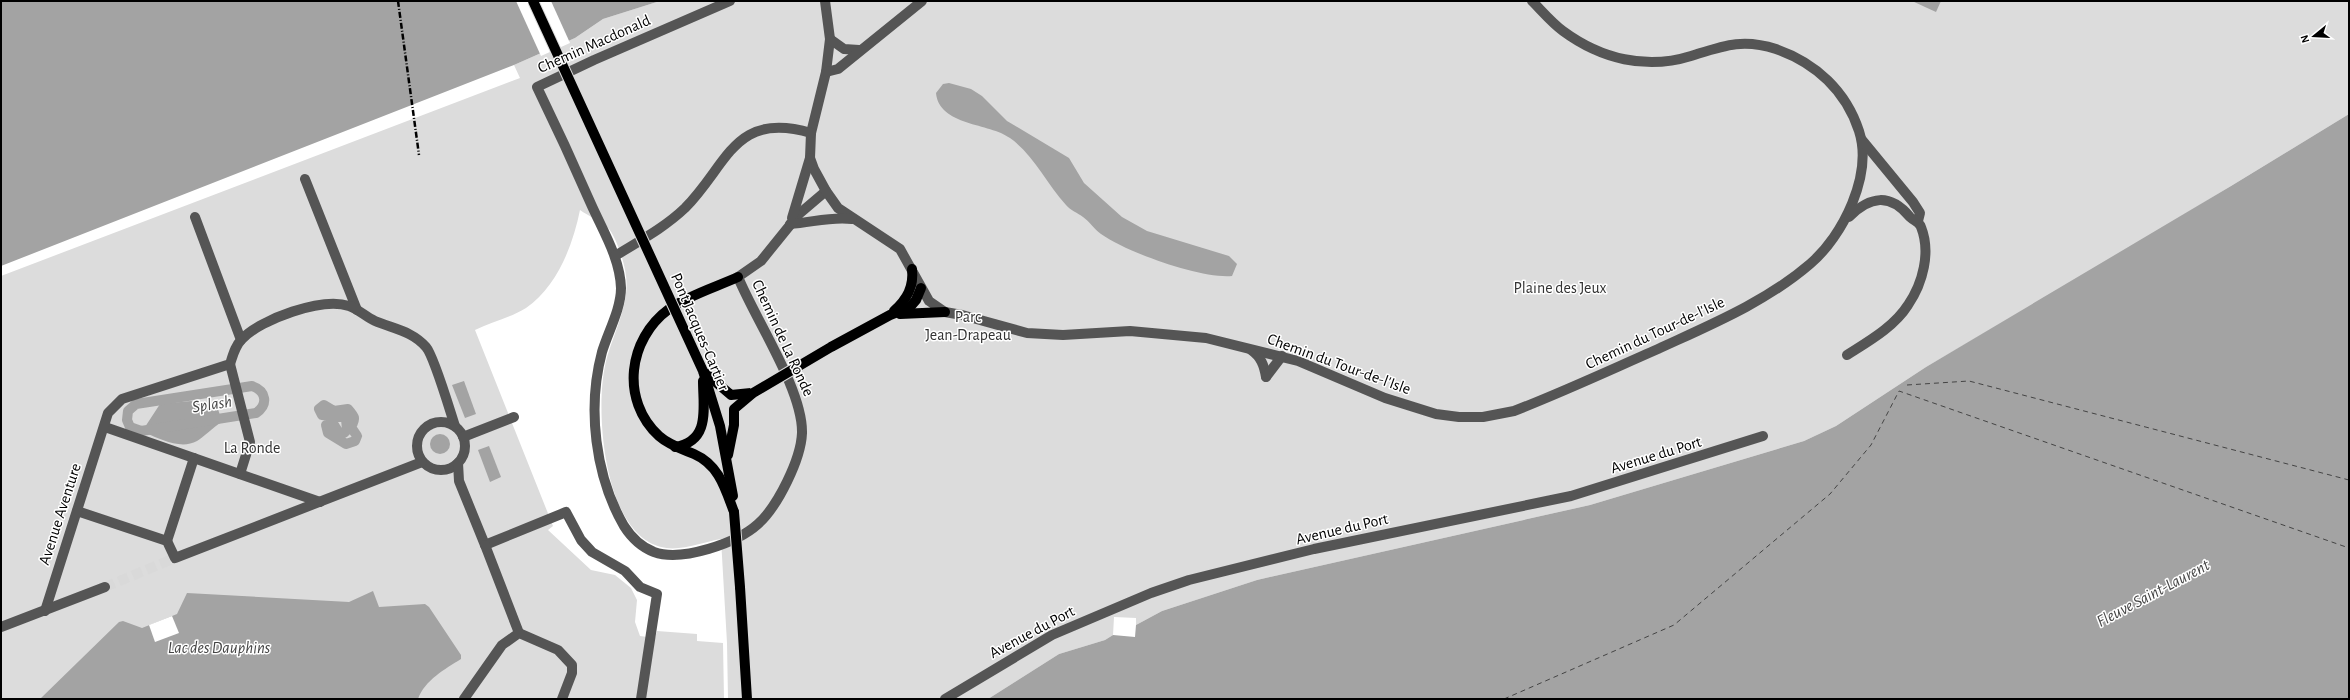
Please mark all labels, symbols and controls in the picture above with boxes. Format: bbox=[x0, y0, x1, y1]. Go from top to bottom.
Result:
street label: Chemin Macdonald bbox=[535, 12, 653, 76]
north arrow bbox=[2294, 16, 2334, 56]
text: N bbox=[2299, 34, 2311, 44]
street label: Pont Jacques-Cartier bbox=[668, 271, 732, 394]
street label: Chemin de La Ronde bbox=[749, 277, 817, 399]
park label: Plaine des Jeux bbox=[1513, 280, 1607, 296]
street label: Chemin du Tour-de-l'Isle bbox=[1583, 294, 1727, 372]
park label: Parc Jean-Drapeau bbox=[925, 309, 1011, 343]
street label: Chemin du Tour-de-l'Isle bbox=[1265, 331, 1413, 397]
water label: Splash bbox=[191, 392, 233, 417]
street label: Avenue du Port bbox=[1609, 434, 1703, 476]
park label: La Ronde bbox=[224, 440, 280, 456]
street label: Avenue Aventure bbox=[36, 461, 84, 567]
street label: Avenue du Port bbox=[1294, 511, 1390, 547]
water label: Fleuve Saint-Laurent bbox=[2094, 556, 2213, 630]
street label: Avenue du Port bbox=[987, 603, 1077, 661]
water label: Lac des Dauphins bbox=[168, 639, 271, 657]

